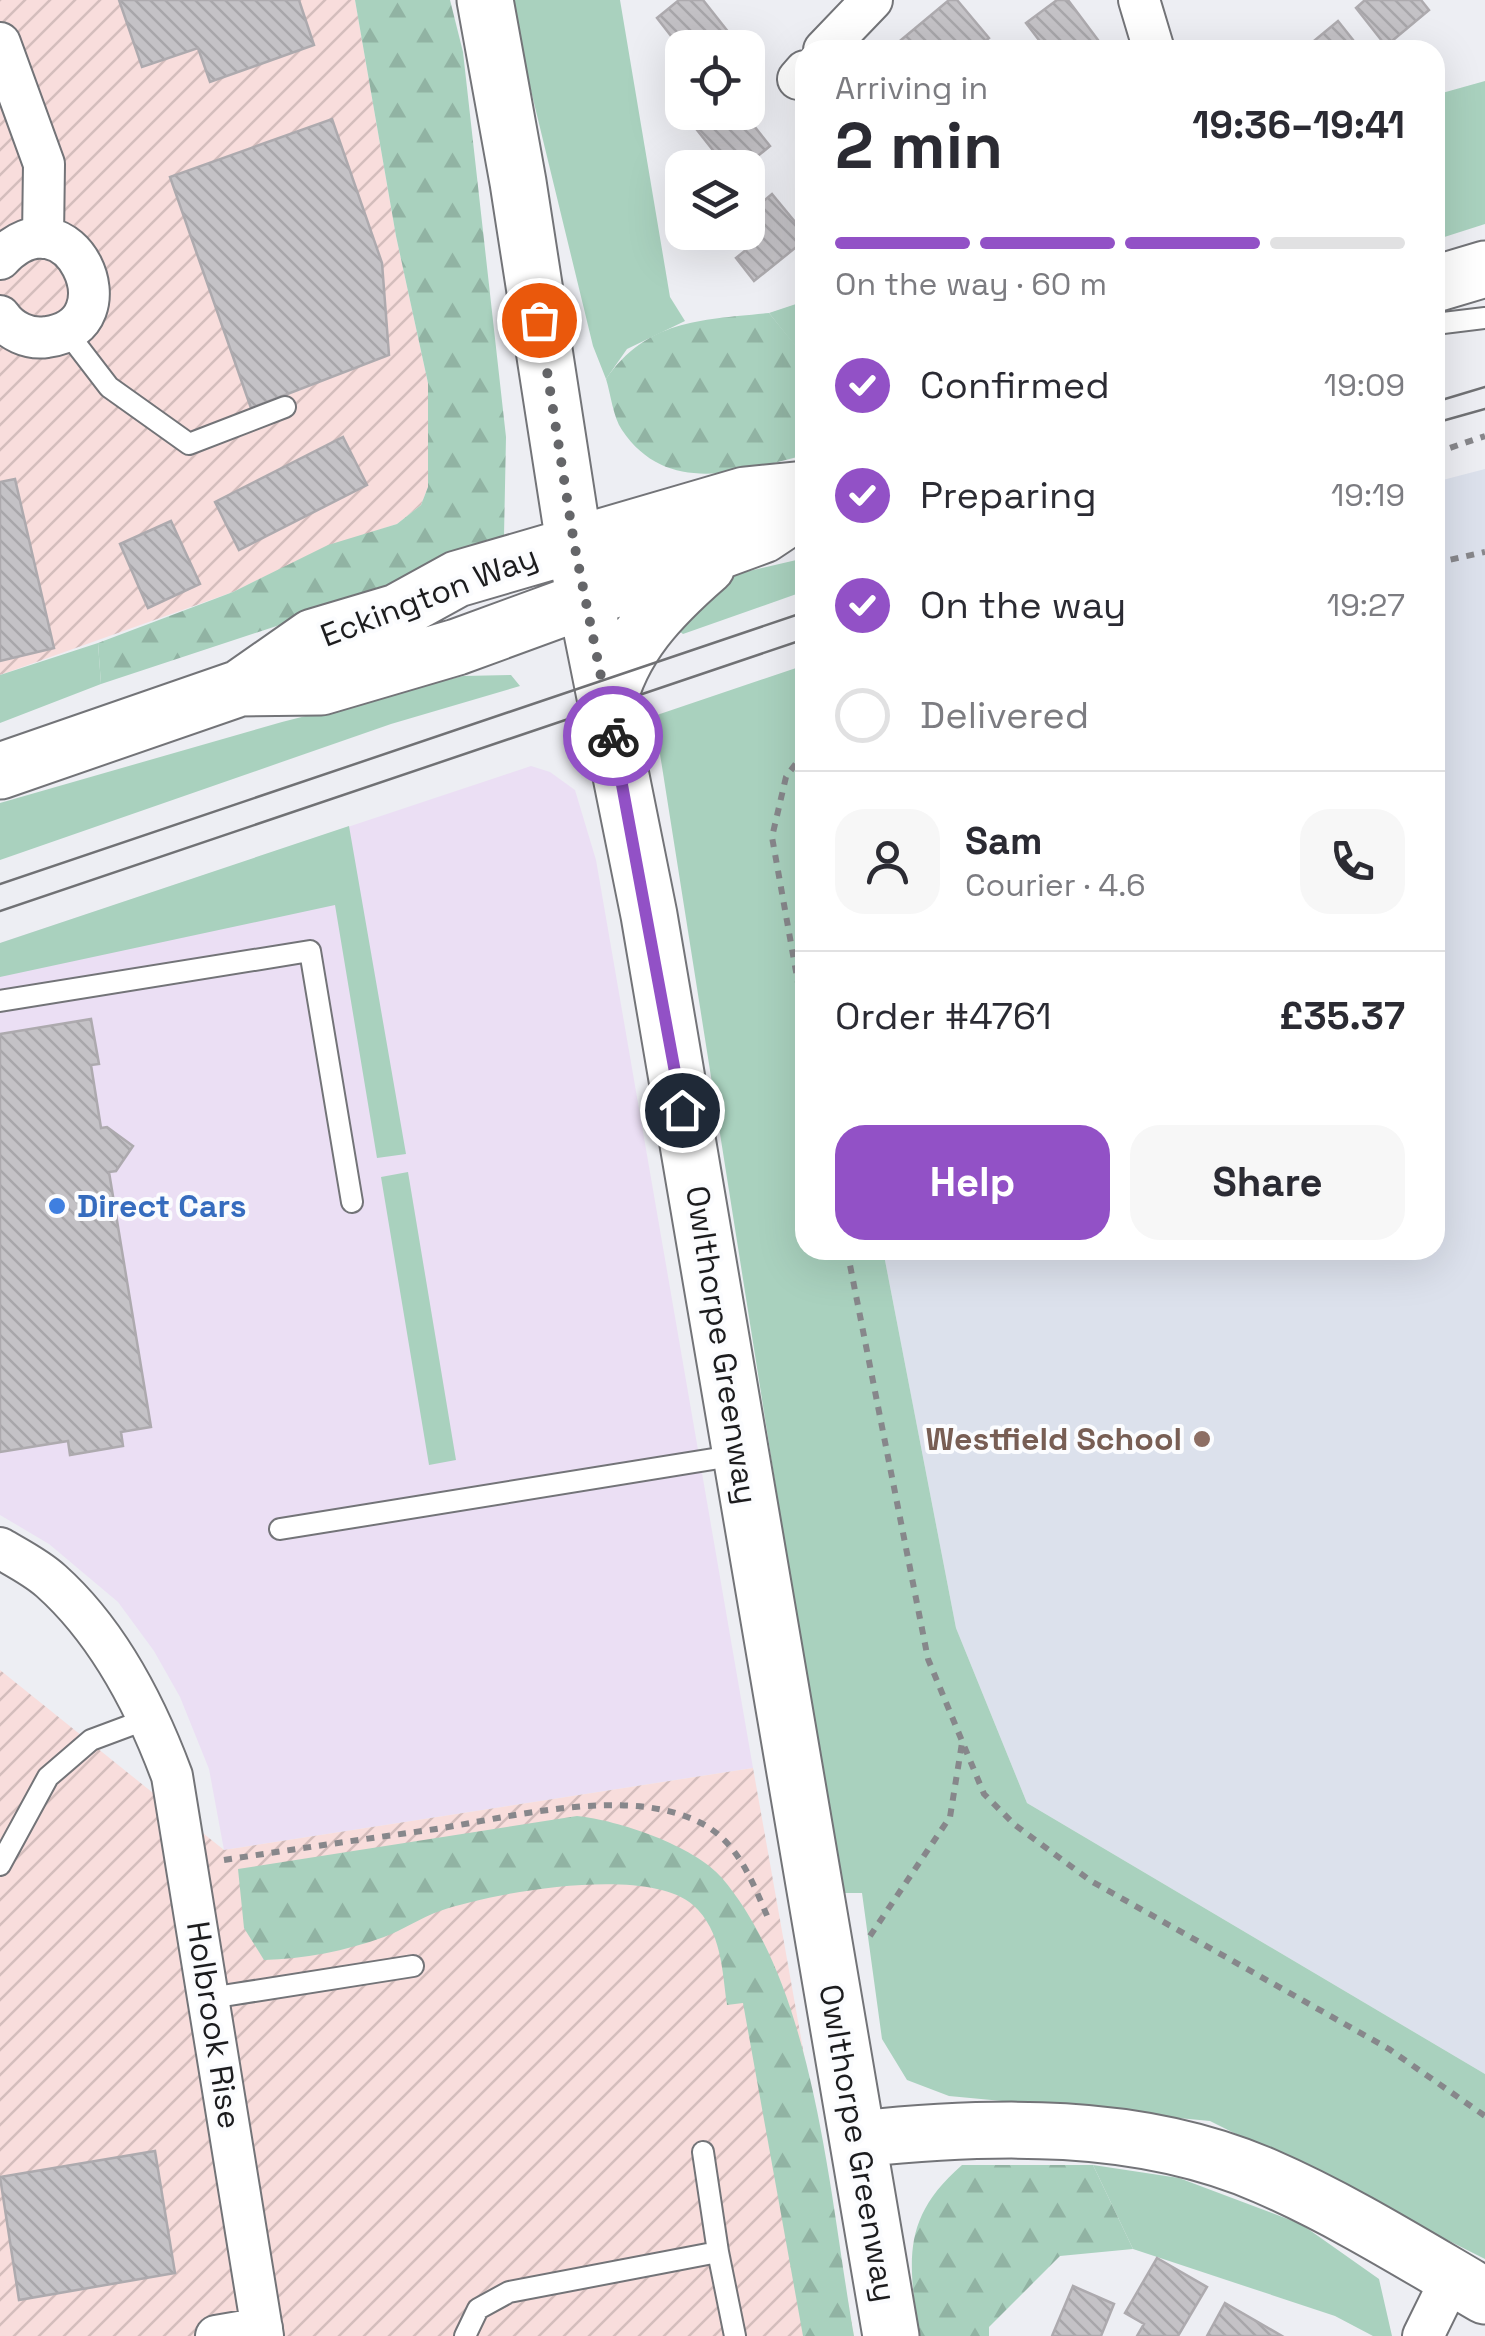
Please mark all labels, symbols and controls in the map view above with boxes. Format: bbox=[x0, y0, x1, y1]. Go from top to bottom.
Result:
map controls bbox=[665, 30, 765, 250]
button: locate bbox=[665, 30, 765, 130]
text: Arriving in bbox=[835, 68, 988, 108]
text: 19:36–19:41 bbox=[1192, 101, 1405, 149]
text: 2 min bbox=[835, 104, 1003, 187]
button: layers bbox=[665, 150, 765, 250]
text: On the way · 60 m bbox=[835, 264, 1107, 304]
pin bbox=[497, 278, 582, 363]
icon: bag bbox=[512, 293, 567, 348]
icon: check bbox=[835, 358, 890, 413]
text: Confirmed bbox=[920, 361, 1110, 409]
text: 19:09 bbox=[1324, 365, 1405, 405]
icon: check bbox=[835, 468, 890, 523]
text: Preparing bbox=[920, 471, 1097, 519]
text: 19:19 bbox=[1331, 475, 1405, 515]
street label: Eckington Way bbox=[315, 536, 543, 656]
icon: check bbox=[835, 578, 890, 633]
text: On the way bbox=[920, 581, 1126, 629]
text: 19:27 bbox=[1327, 585, 1405, 625]
courier bbox=[563, 686, 663, 786]
text: Delivered bbox=[920, 691, 1089, 739]
icon: bike bbox=[586, 709, 641, 764]
button: person bbox=[835, 809, 940, 914]
button: phone bbox=[1300, 809, 1405, 914]
text: Sam bbox=[965, 817, 1042, 865]
text: Courier · 4.6 bbox=[965, 865, 1146, 905]
text: Order #4761 bbox=[835, 992, 1052, 1040]
text: £35.37 bbox=[1279, 992, 1405, 1040]
pin bbox=[640, 1068, 725, 1153]
icon: home bbox=[655, 1083, 710, 1138]
button: Help bbox=[835, 1125, 1110, 1240]
button: Share bbox=[1130, 1125, 1405, 1240]
street label: Owlthorpe Greenway bbox=[677, 1183, 767, 1507]
place label: Direct Cars bbox=[77, 1186, 247, 1226]
marker: Direct Cars bbox=[46, 1195, 68, 1217]
place label: Westfield School bbox=[925, 1419, 1182, 1459]
marker: Westfield School bbox=[1191, 1428, 1213, 1450]
street label: Holbrook Rise bbox=[178, 1918, 250, 2132]
street label: Owlthorpe Greenway bbox=[810, 1981, 906, 2305]

